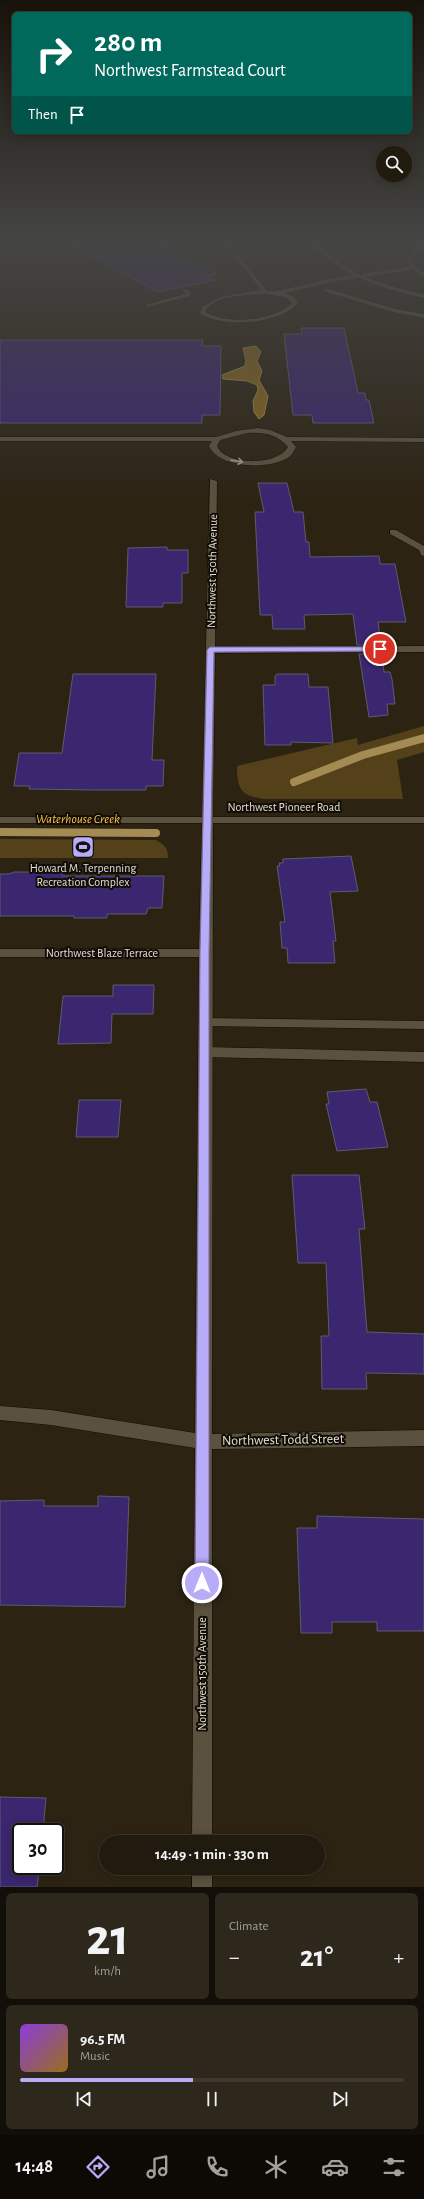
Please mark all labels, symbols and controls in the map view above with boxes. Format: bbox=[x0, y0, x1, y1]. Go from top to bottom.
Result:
icon: right bbox=[28, 28, 80, 80]
text: 280 m bbox=[94, 29, 162, 57]
text: Northwest Farmstead Court bbox=[94, 62, 286, 80]
icon: arrive bbox=[66, 104, 88, 126]
text: Then bbox=[28, 107, 58, 122]
map controls bbox=[376, 146, 412, 182]
button: search bbox=[376, 146, 412, 182]
one-way arrow bbox=[231, 457, 244, 465]
street label: Northwest 150th Avenue bbox=[205, 514, 219, 628]
pin bbox=[363, 632, 397, 666]
icon: arrive bbox=[369, 638, 391, 660]
street label: Northwest Pioneer Road bbox=[227, 801, 341, 813]
water label: Waterhouse Creek bbox=[36, 813, 120, 826]
sports icon: Howard M. Terpenning Recreation Complex bbox=[70, 834, 96, 860]
place label: Howard M. Terpenning Recreation Complex bbox=[30, 862, 136, 888]
street label: Northwest Blaze Terrace bbox=[46, 947, 158, 959]
street label: Northwest Todd Street bbox=[222, 1432, 345, 1448]
position arrow bbox=[181, 1562, 223, 1604]
street label: Northwest 150th Avenue bbox=[196, 1617, 208, 1731]
speed limit sign: 30 bbox=[12, 1823, 64, 1875]
text: 14:49 · 1 min · 330 m bbox=[155, 1847, 269, 1862]
text: 21 bbox=[86, 1912, 129, 1964]
text: Climate bbox=[229, 1920, 268, 1933]
text: 21° bbox=[300, 1942, 333, 1972]
text: − bbox=[229, 1946, 240, 1968]
text: + bbox=[393, 1946, 404, 1968]
text: km/h bbox=[94, 1965, 121, 1978]
text: 96.5 FM bbox=[80, 2032, 125, 2047]
text: Music bbox=[80, 2050, 110, 2063]
icon: previous bbox=[73, 2088, 95, 2110]
icon: pause bbox=[201, 2088, 223, 2110]
icon: next bbox=[329, 2088, 351, 2110]
icon: directions bbox=[84, 2153, 112, 2181]
icon: music bbox=[144, 2153, 172, 2181]
icon: phone bbox=[203, 2153, 231, 2181]
icon: climate bbox=[262, 2153, 290, 2181]
icon: car bbox=[321, 2153, 349, 2181]
icon: filters bbox=[380, 2153, 408, 2181]
text: 14:48 bbox=[16, 2158, 53, 2176]

